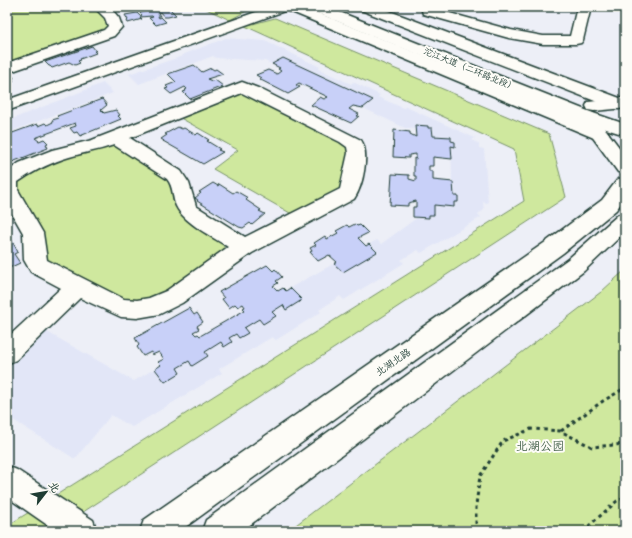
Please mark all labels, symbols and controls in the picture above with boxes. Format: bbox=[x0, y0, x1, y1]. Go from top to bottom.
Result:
street label: 沱江大道（二环路北段） bbox=[422, 45, 518, 93]
street label: 北湖北路 bbox=[373, 345, 413, 379]
park label: 北湖公园 bbox=[516, 438, 564, 454]
north arrow bbox=[26, 472, 66, 512]
text: 北 bbox=[45, 479, 63, 496]

